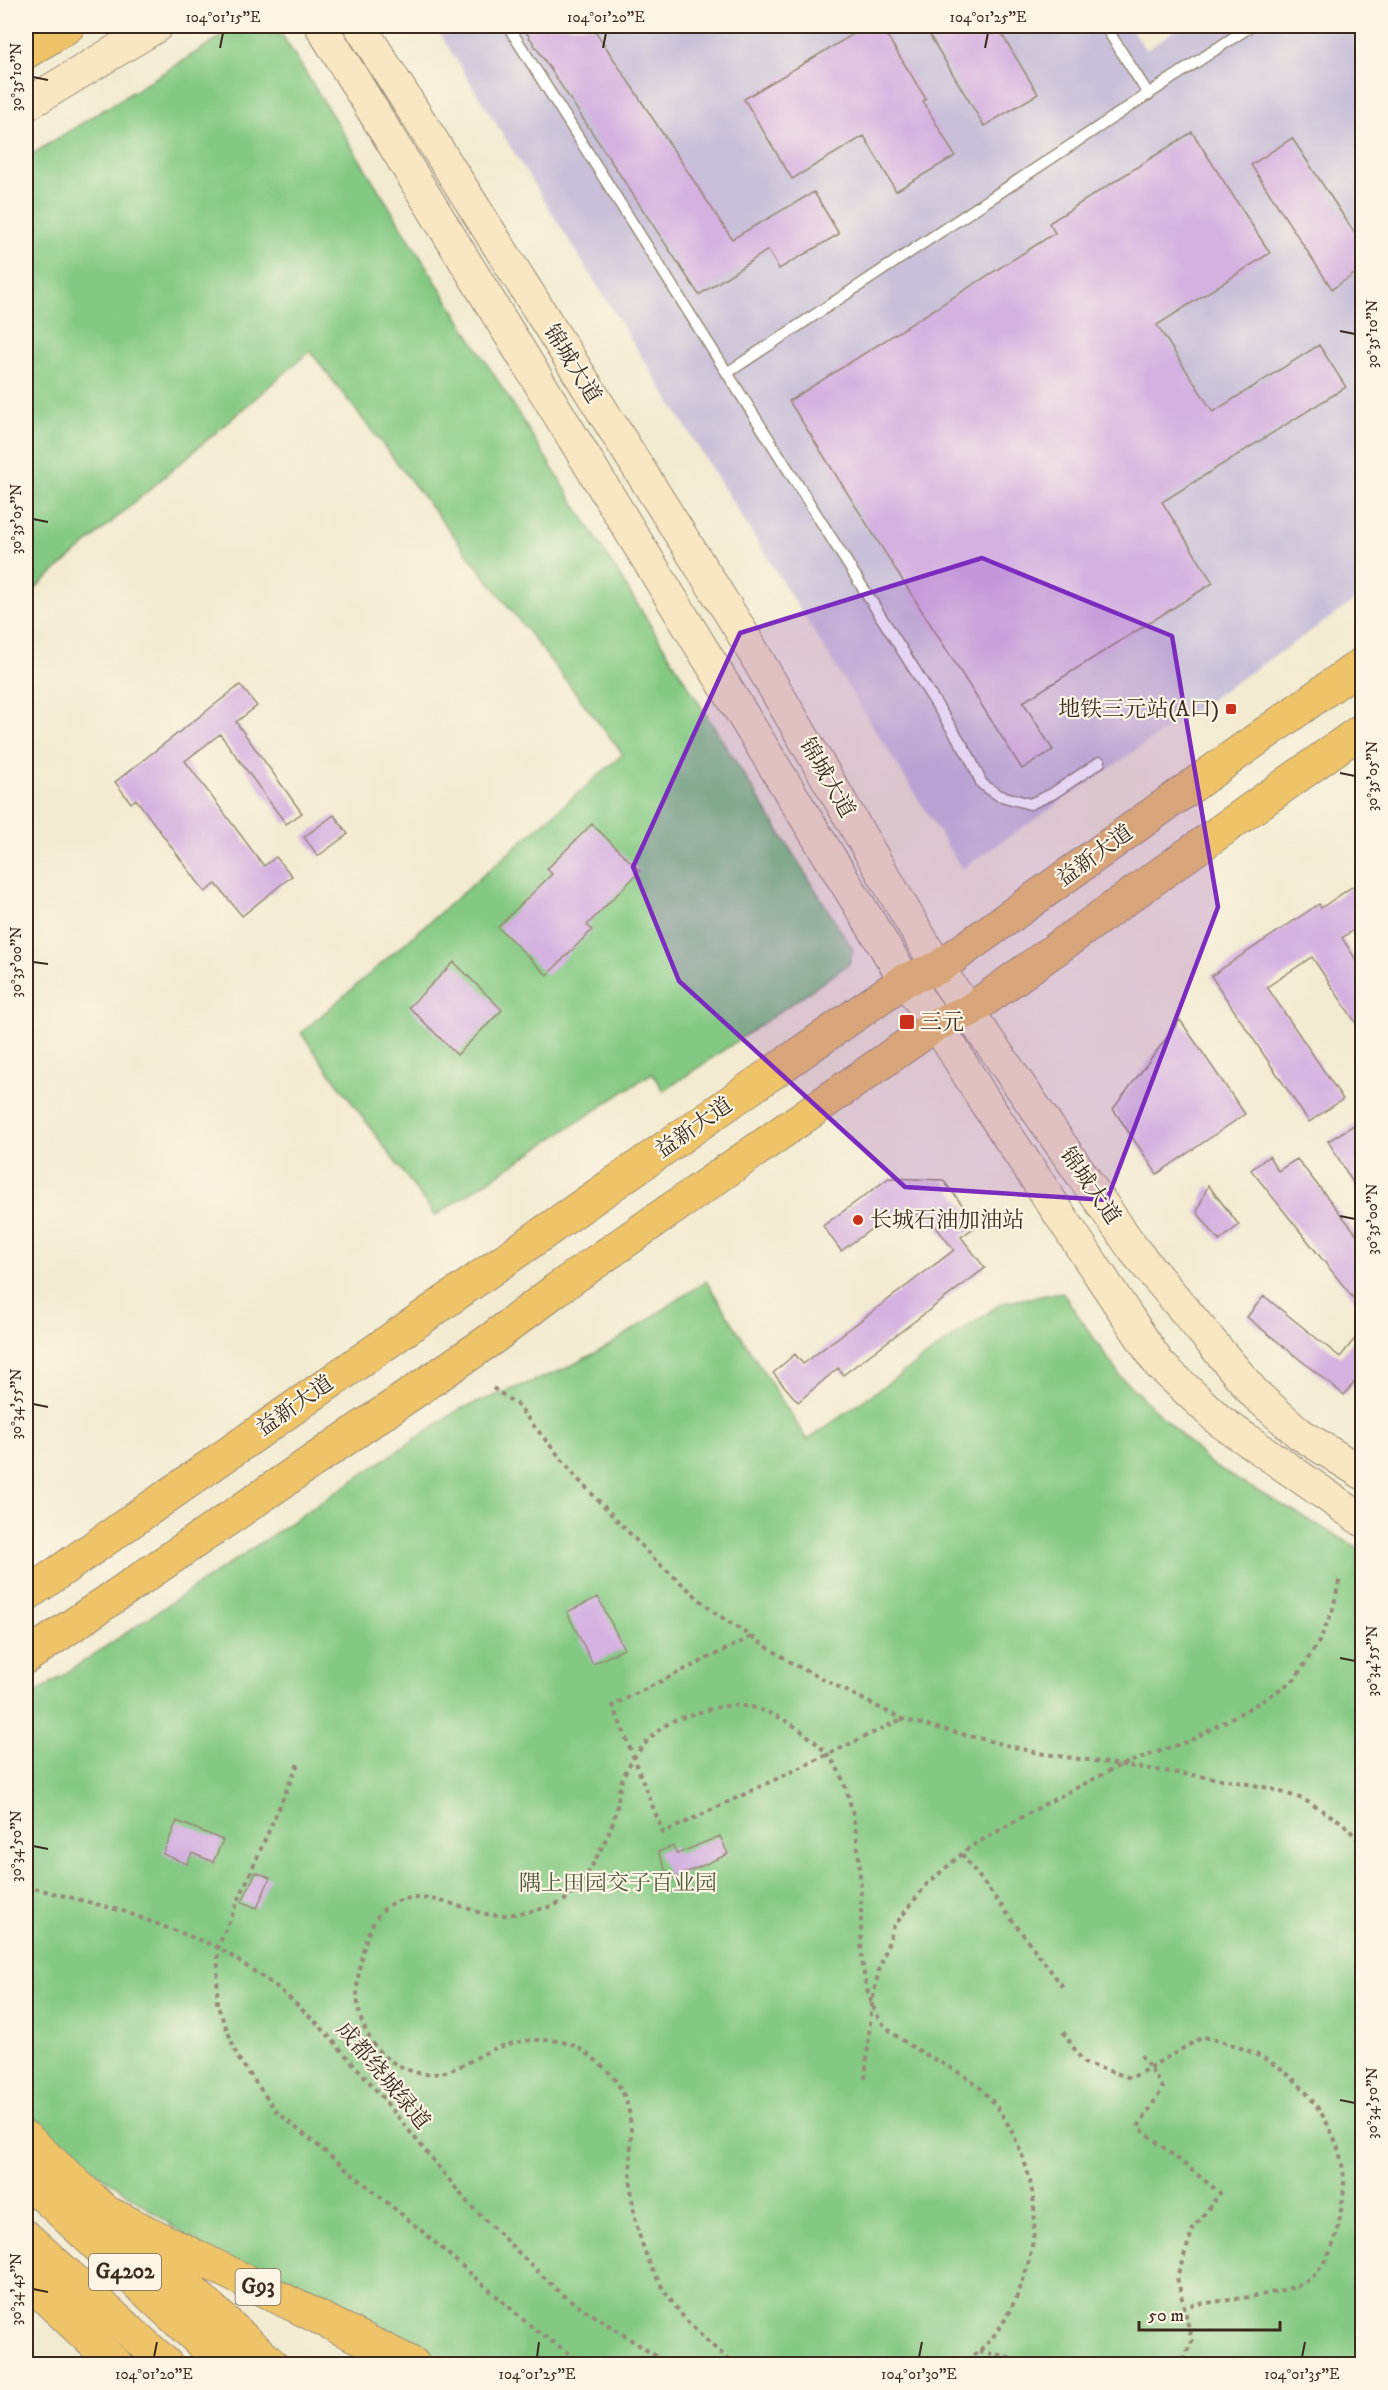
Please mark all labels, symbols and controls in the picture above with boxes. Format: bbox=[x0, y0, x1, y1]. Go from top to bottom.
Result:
text: 104°01'15"E bbox=[185, 8, 261, 27]
text: 104°01'20"E bbox=[567, 8, 645, 27]
text: 104°01'25"E bbox=[949, 8, 1027, 27]
text: 30°35'10"N bbox=[7, 43, 26, 111]
text: 30°35'10"N bbox=[1363, 300, 1382, 368]
street label: 锦城大道 bbox=[537, 320, 607, 408]
text: 30°35'05"N bbox=[7, 484, 26, 554]
place label: 地铁三元站(A口) bbox=[1058, 696, 1219, 723]
marker: 地铁三元站(A口) bbox=[1224, 702, 1238, 716]
street label: 锦城大道 bbox=[793, 733, 861, 823]
text: 30°35'05"N bbox=[1363, 741, 1382, 811]
street label: 益新大道 bbox=[1051, 819, 1139, 893]
text: 30°35'00"N bbox=[7, 926, 26, 998]
place label: 三元 bbox=[920, 1009, 964, 1036]
marker: 三元 bbox=[898, 1013, 916, 1031]
street label: 益新大道 bbox=[650, 1092, 738, 1164]
street label: 锦城大道 bbox=[1054, 1142, 1126, 1230]
text: 30°35'00"N bbox=[1363, 1183, 1382, 1255]
place label: 长城石油加油站 bbox=[870, 1207, 1024, 1234]
marker: 长城石油加油站 bbox=[851, 1213, 865, 1227]
text: 30°34'55"N bbox=[7, 1368, 26, 1440]
street label: 益新大道 bbox=[251, 1370, 339, 1442]
text: 30°34'55"N bbox=[1363, 1625, 1382, 1697]
text: 30°34'50"N bbox=[7, 1810, 26, 1882]
park label: 隅上田园交子百业园 bbox=[519, 1870, 717, 1897]
street label: 成都绕城绿道 bbox=[330, 2017, 436, 2135]
text: 30°34'50"N bbox=[1363, 2067, 1382, 2139]
text: 30°34'45"N bbox=[7, 2253, 26, 2325]
road number: G4202 bbox=[89, 2254, 161, 2290]
road number: G93 bbox=[236, 2269, 280, 2305]
scale bar bbox=[1139, 2294, 1280, 2332]
text: 50 m bbox=[1148, 2305, 1184, 2327]
text: 104°01'20"E bbox=[115, 2365, 193, 2384]
text: 104°01'25"E bbox=[498, 2365, 576, 2384]
text: 104°01'30"E bbox=[881, 2365, 957, 2384]
text: 104°01'35"E bbox=[1264, 2365, 1340, 2384]

